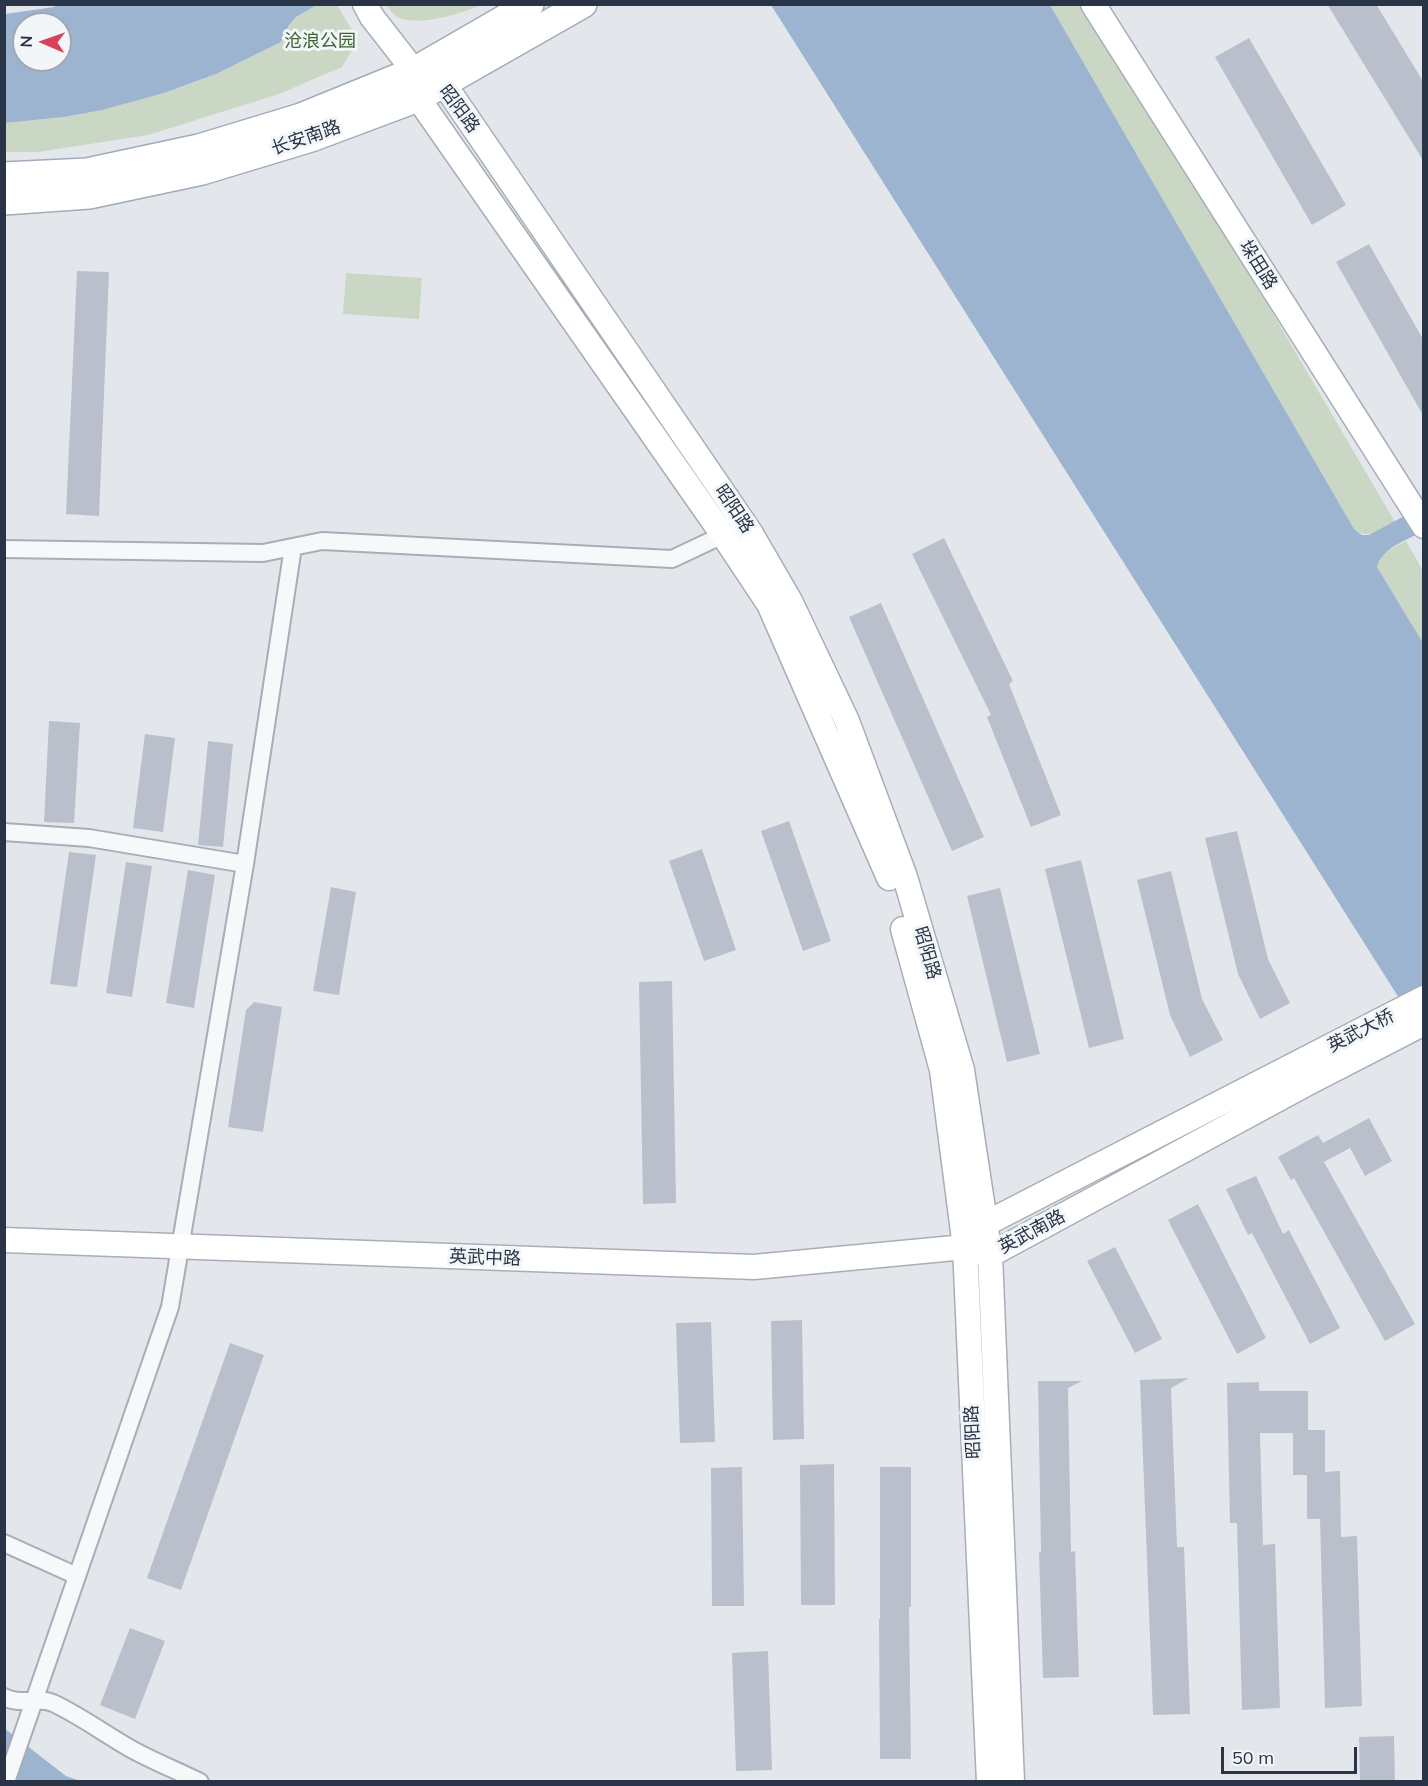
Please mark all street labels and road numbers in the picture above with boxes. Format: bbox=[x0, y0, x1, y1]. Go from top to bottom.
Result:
street label: 昭阳路 bbox=[434, 81, 484, 137]
street label: 长安南路 bbox=[268, 116, 344, 160]
street label: 垛田路 bbox=[1235, 236, 1281, 294]
street label: 昭阳路 bbox=[710, 481, 758, 537]
street label: 昭阳路 bbox=[909, 924, 945, 982]
street label: 英武大桥 bbox=[1324, 1005, 1398, 1057]
street label: 英武南路 bbox=[995, 1206, 1069, 1258]
street label: 英武中路 bbox=[449, 1246, 521, 1270]
street label: 昭阳路 bbox=[961, 1404, 985, 1460]

